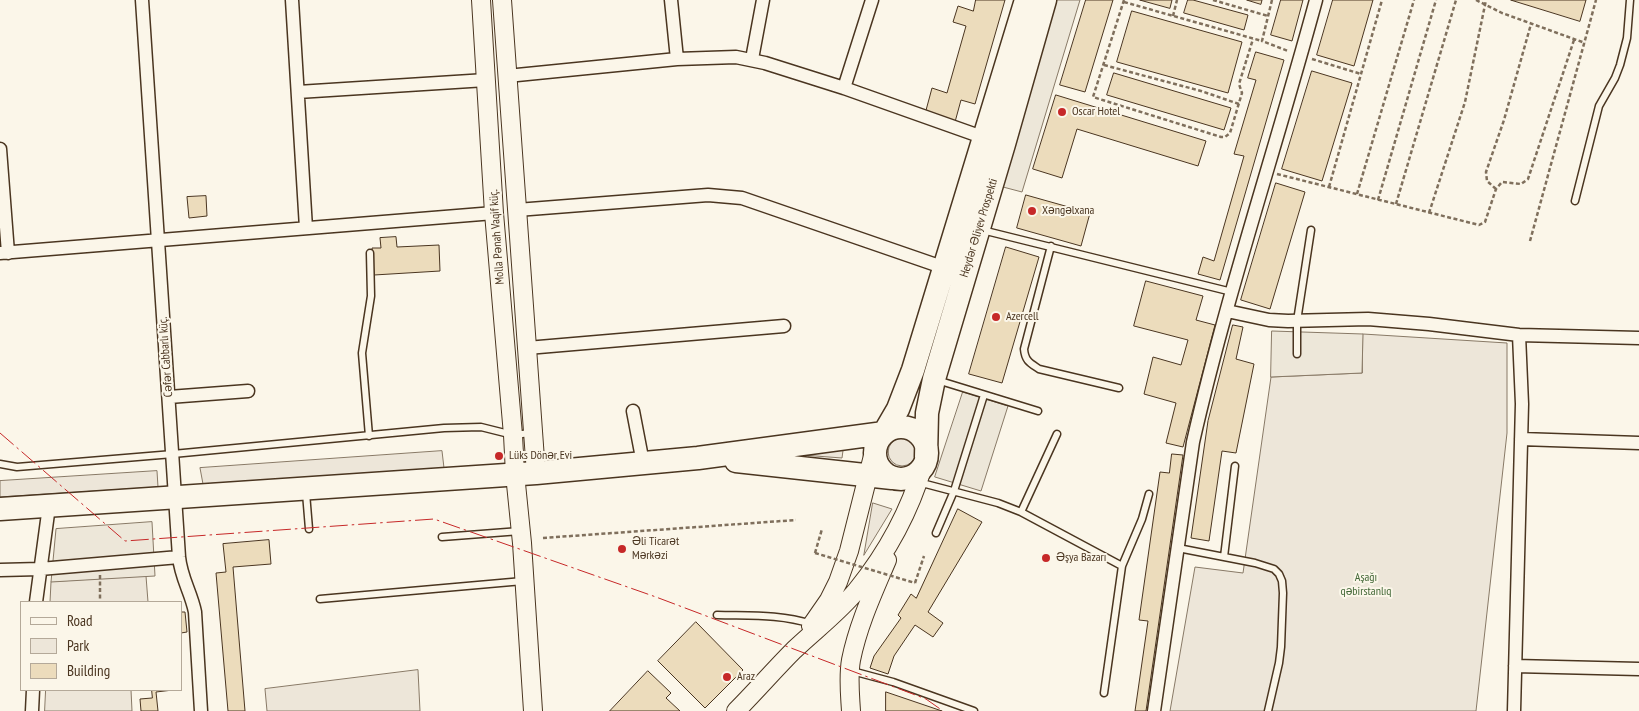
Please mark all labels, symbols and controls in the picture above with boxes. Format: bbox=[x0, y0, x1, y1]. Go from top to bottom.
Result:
place label: Oscar Hotel bbox=[1072, 105, 1120, 119]
marker: Oscar Hotel bbox=[1056, 106, 1068, 118]
street label: Heydər Əliyev Prospekti bbox=[957, 177, 1001, 279]
street label: Molla Pənah Vaqif küç. bbox=[486, 189, 508, 285]
place label: Xəngəlxana bbox=[1042, 204, 1094, 218]
marker: Xəngəlxana bbox=[1026, 205, 1038, 217]
place label: Azercell bbox=[1006, 310, 1039, 324]
marker: Azercell bbox=[990, 311, 1002, 323]
street label: Cəfər Cabbarlı küç. bbox=[156, 316, 176, 398]
place label: Lüks Dönər Evi bbox=[509, 449, 572, 463]
marker: Lüks Dönər Evi bbox=[493, 450, 505, 462]
place label: Əli Ticarət Mərkəzi bbox=[632, 535, 679, 563]
marker: Əli Ticarət Mərkəzi bbox=[616, 543, 628, 555]
place label: Əşya Bazarı bbox=[1056, 551, 1106, 565]
marker: Əşya Bazarı bbox=[1040, 552, 1052, 564]
park label: Aşağı qəbirstanlıq bbox=[1341, 571, 1391, 599]
legend bbox=[20, 601, 182, 691]
text: Road bbox=[67, 611, 93, 630]
text: Park bbox=[67, 636, 89, 655]
text: Building bbox=[67, 661, 110, 680]
place label: Araz bbox=[737, 670, 755, 684]
marker: Araz bbox=[721, 671, 733, 683]

